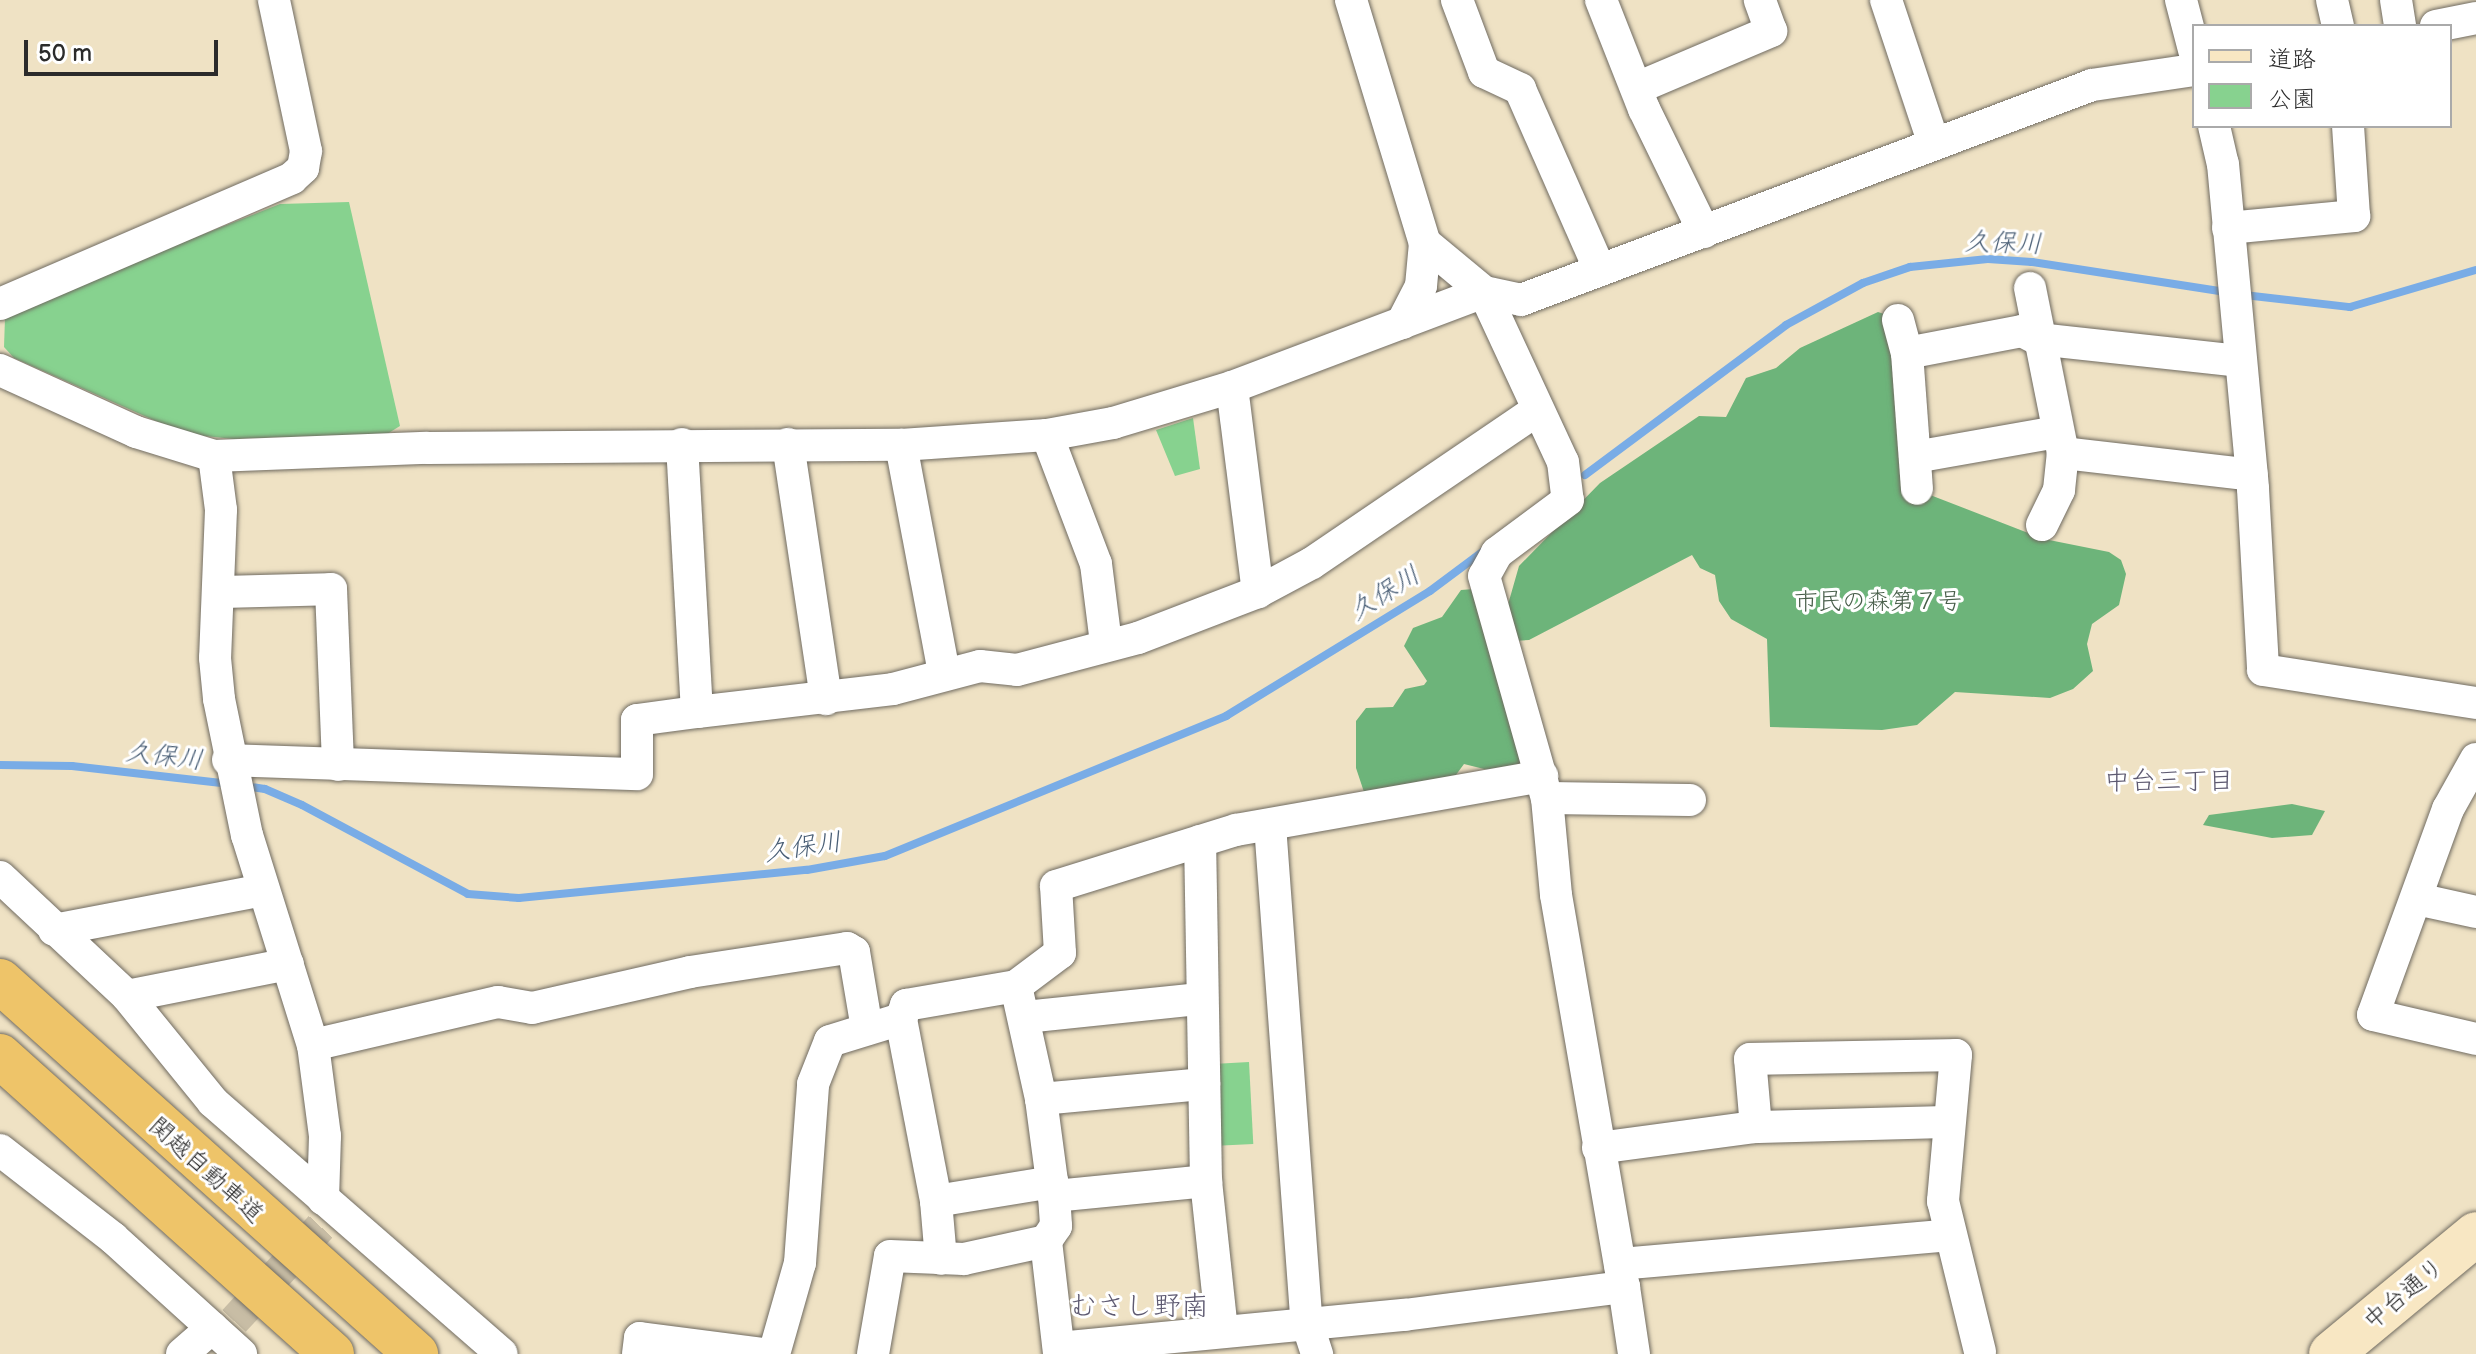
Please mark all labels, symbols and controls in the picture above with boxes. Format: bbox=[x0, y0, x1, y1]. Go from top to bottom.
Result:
scale bar bbox=[28, 24, 222, 74]
legend bbox=[2192, 24, 2452, 128]
text: 50 m bbox=[38, 39, 92, 68]
text: 道路 bbox=[2268, 45, 2316, 74]
text: 公園 bbox=[2268, 85, 2316, 114]
water label: 久保川 bbox=[1963, 227, 2043, 261]
water label: 久保川 bbox=[1344, 560, 1426, 628]
park label: 市民の森第７号 bbox=[1794, 588, 1962, 616]
water label: 久保川 bbox=[123, 737, 205, 777]
district label: 中台三丁目 bbox=[2104, 766, 2234, 798]
water label: 久保川 bbox=[762, 827, 844, 869]
street label: 関越自動車道 bbox=[143, 1111, 269, 1229]
street label: 中台通り bbox=[2358, 1252, 2450, 1336]
district label: むさし野南 bbox=[1069, 1290, 1209, 1324]

